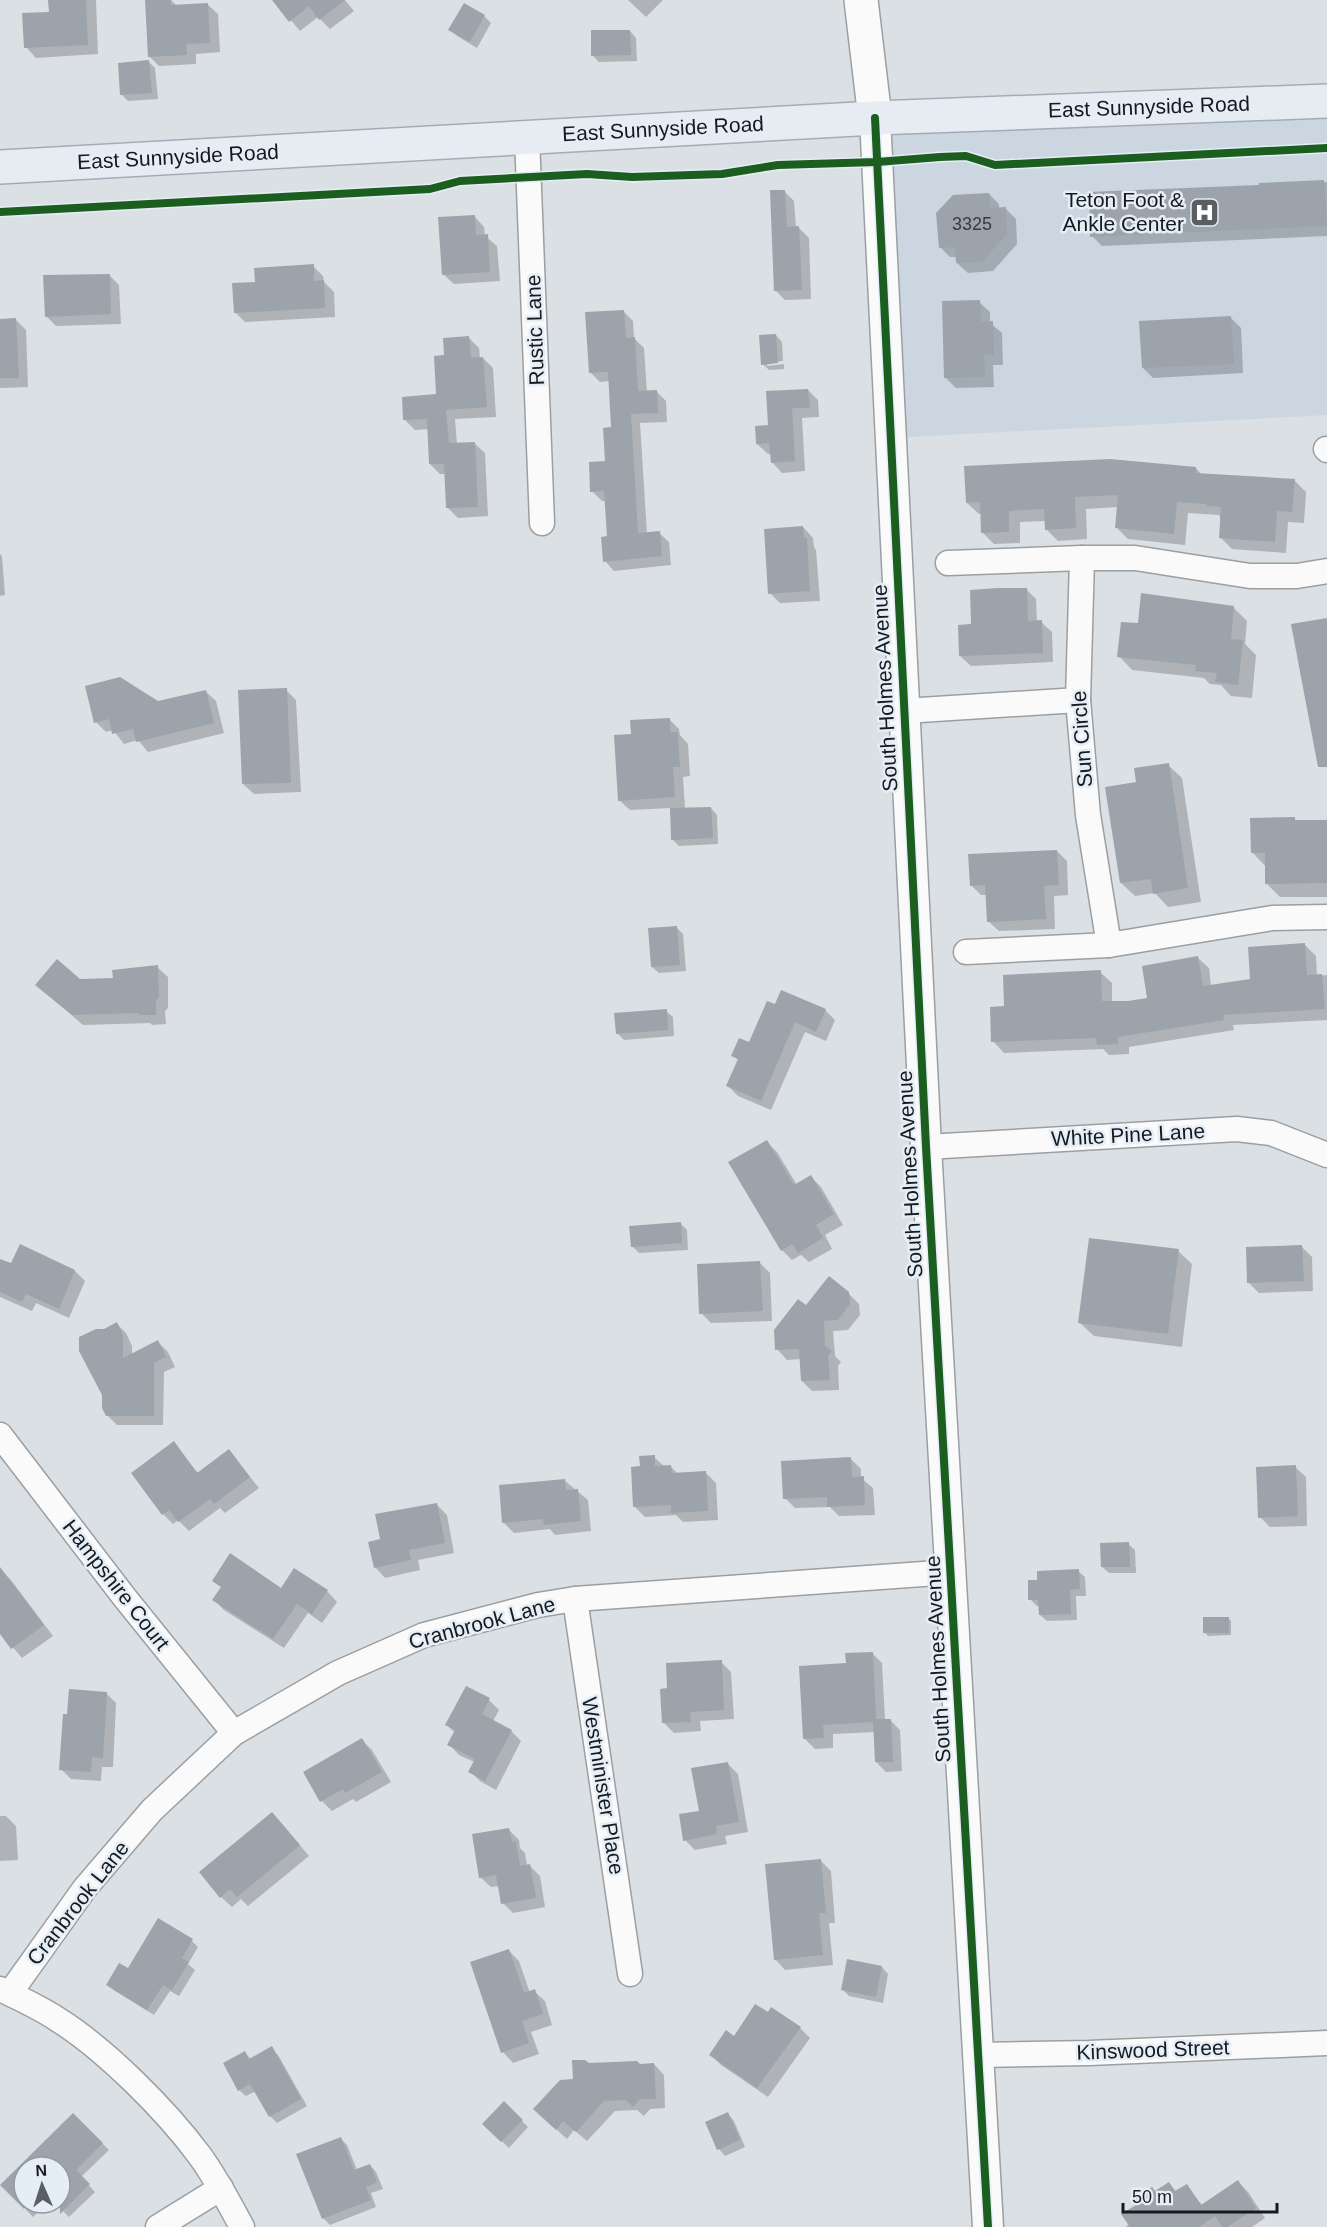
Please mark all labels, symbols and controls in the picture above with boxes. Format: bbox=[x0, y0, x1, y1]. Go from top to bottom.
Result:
street label: East Sunnyside Road bbox=[1048, 91, 1250, 122]
street label: East Sunnyside Road bbox=[562, 112, 764, 145]
street label: East Sunnyside Road bbox=[77, 140, 279, 173]
place label: Teton Foot & Ankle Center bbox=[1063, 188, 1184, 235]
hospital icon: Teton Foot & Ankle Center bbox=[1189, 196, 1221, 228]
house number: 3325 bbox=[952, 214, 992, 234]
street label: Rustic Lane bbox=[521, 274, 548, 386]
street label: South Holmes Avenue bbox=[868, 584, 901, 792]
street label: Sun Circle bbox=[1067, 690, 1096, 788]
street label: South Holmes Avenue bbox=[893, 1070, 926, 1278]
street label: White Pine Lane bbox=[1050, 1119, 1206, 1150]
street label: Hampshire Court bbox=[58, 1515, 174, 1654]
street label: South Holmes Avenue bbox=[921, 1555, 954, 1763]
street label: Cranbrook Lane bbox=[406, 1592, 558, 1653]
street label: Westminister Place bbox=[578, 1696, 629, 1876]
street label: Cranbrook Lane bbox=[22, 1836, 133, 1969]
street label: Kinswood Street bbox=[1076, 2035, 1230, 2064]
north arrow bbox=[12, 2155, 72, 2215]
text: N bbox=[35, 2162, 47, 2179]
scale bar bbox=[1123, 2176, 1278, 2214]
text: 50 m bbox=[1132, 2187, 1172, 2207]

